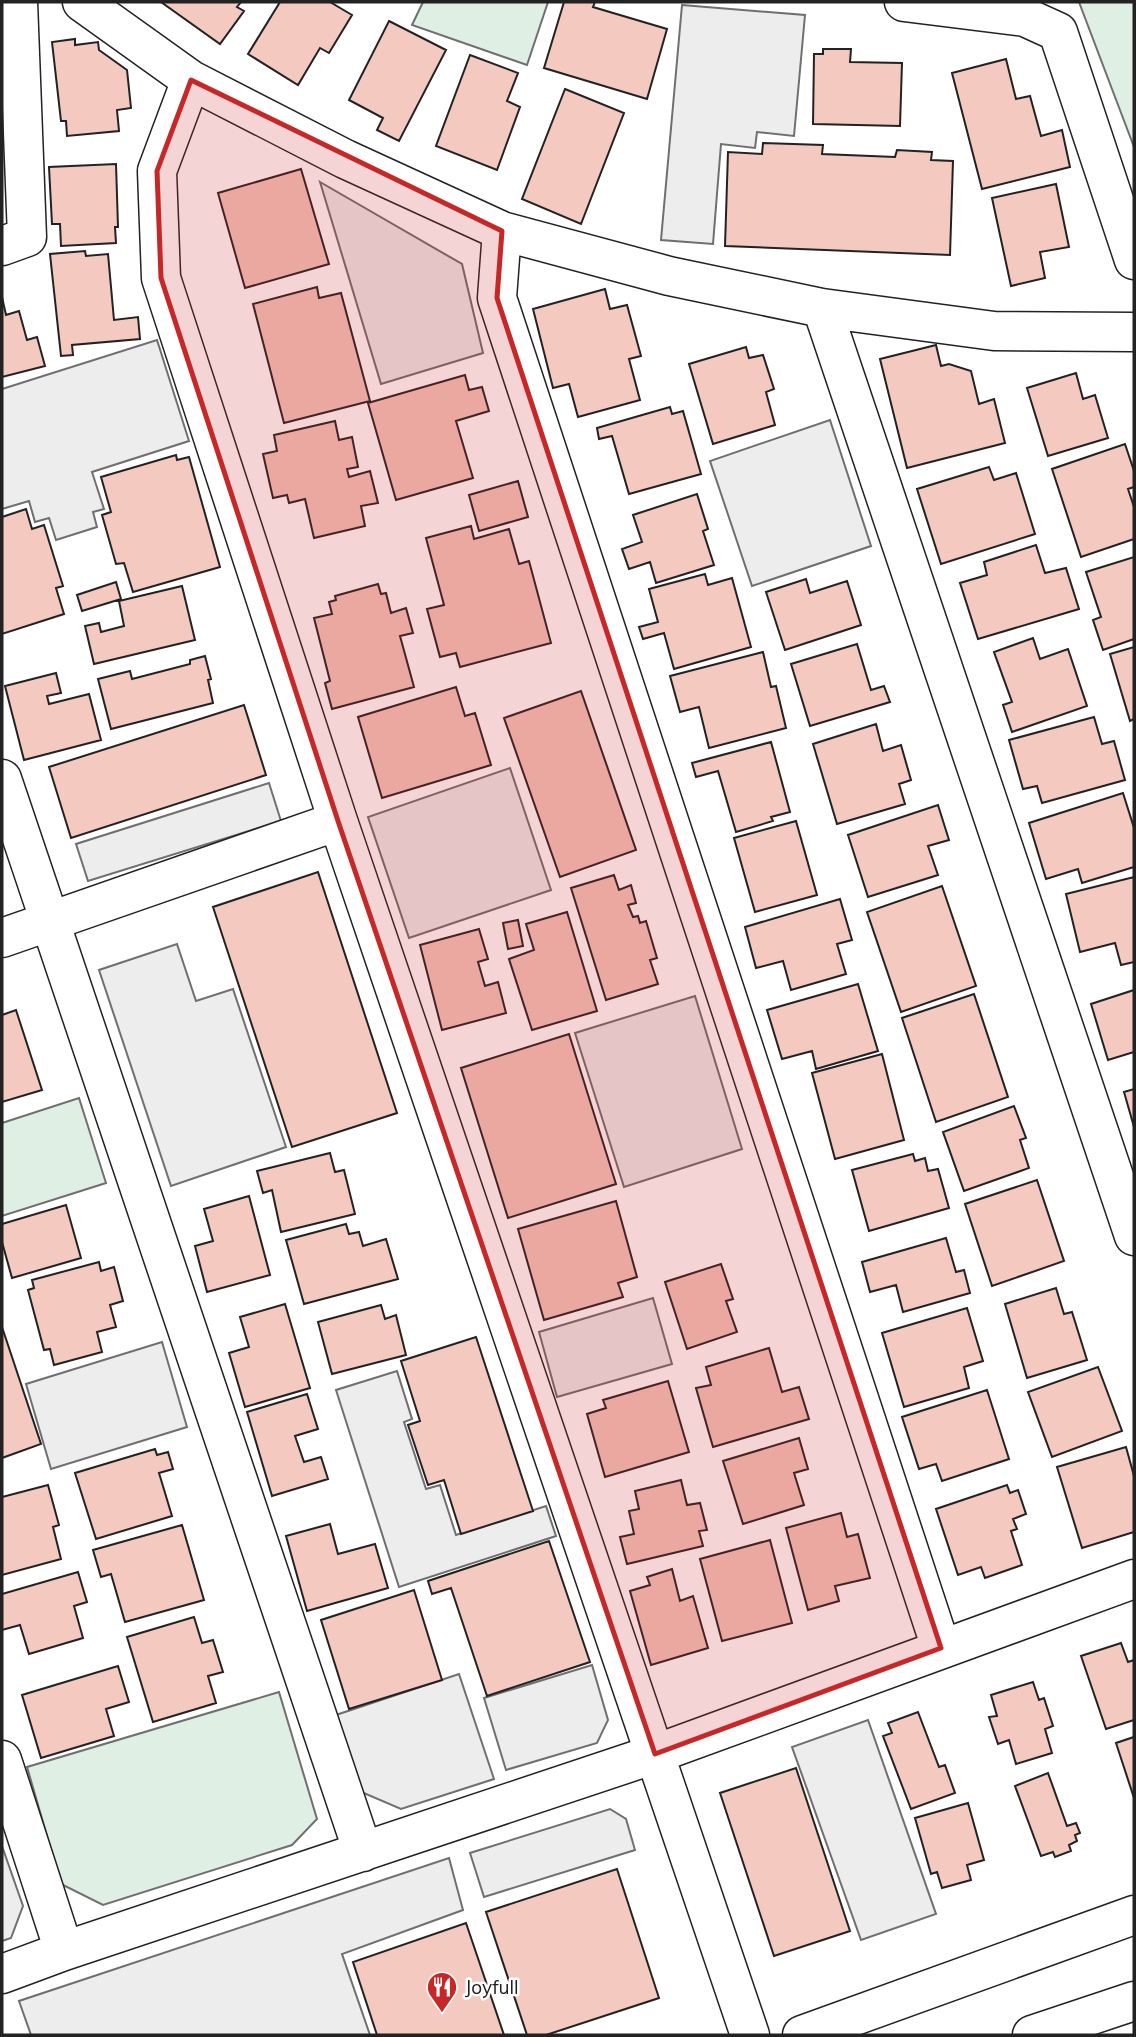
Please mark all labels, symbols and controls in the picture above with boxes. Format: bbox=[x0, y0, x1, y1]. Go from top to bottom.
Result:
restaurant icon: Joyfull bbox=[425, 1970, 459, 2014]
place label: Joyfull bbox=[465, 1975, 519, 1999]

